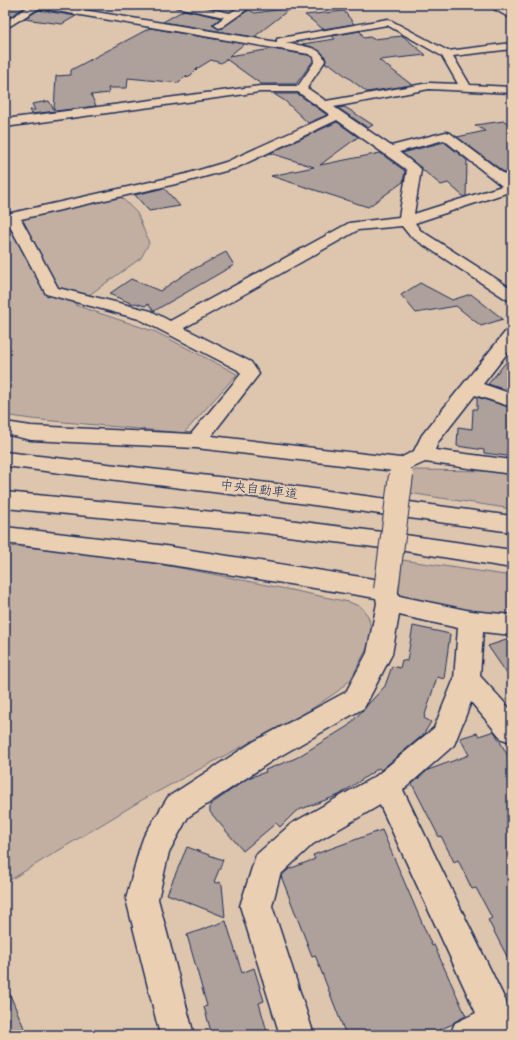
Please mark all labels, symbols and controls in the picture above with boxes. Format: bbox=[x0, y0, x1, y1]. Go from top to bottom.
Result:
street label: 中央自動車道 bbox=[219, 477, 299, 503]

